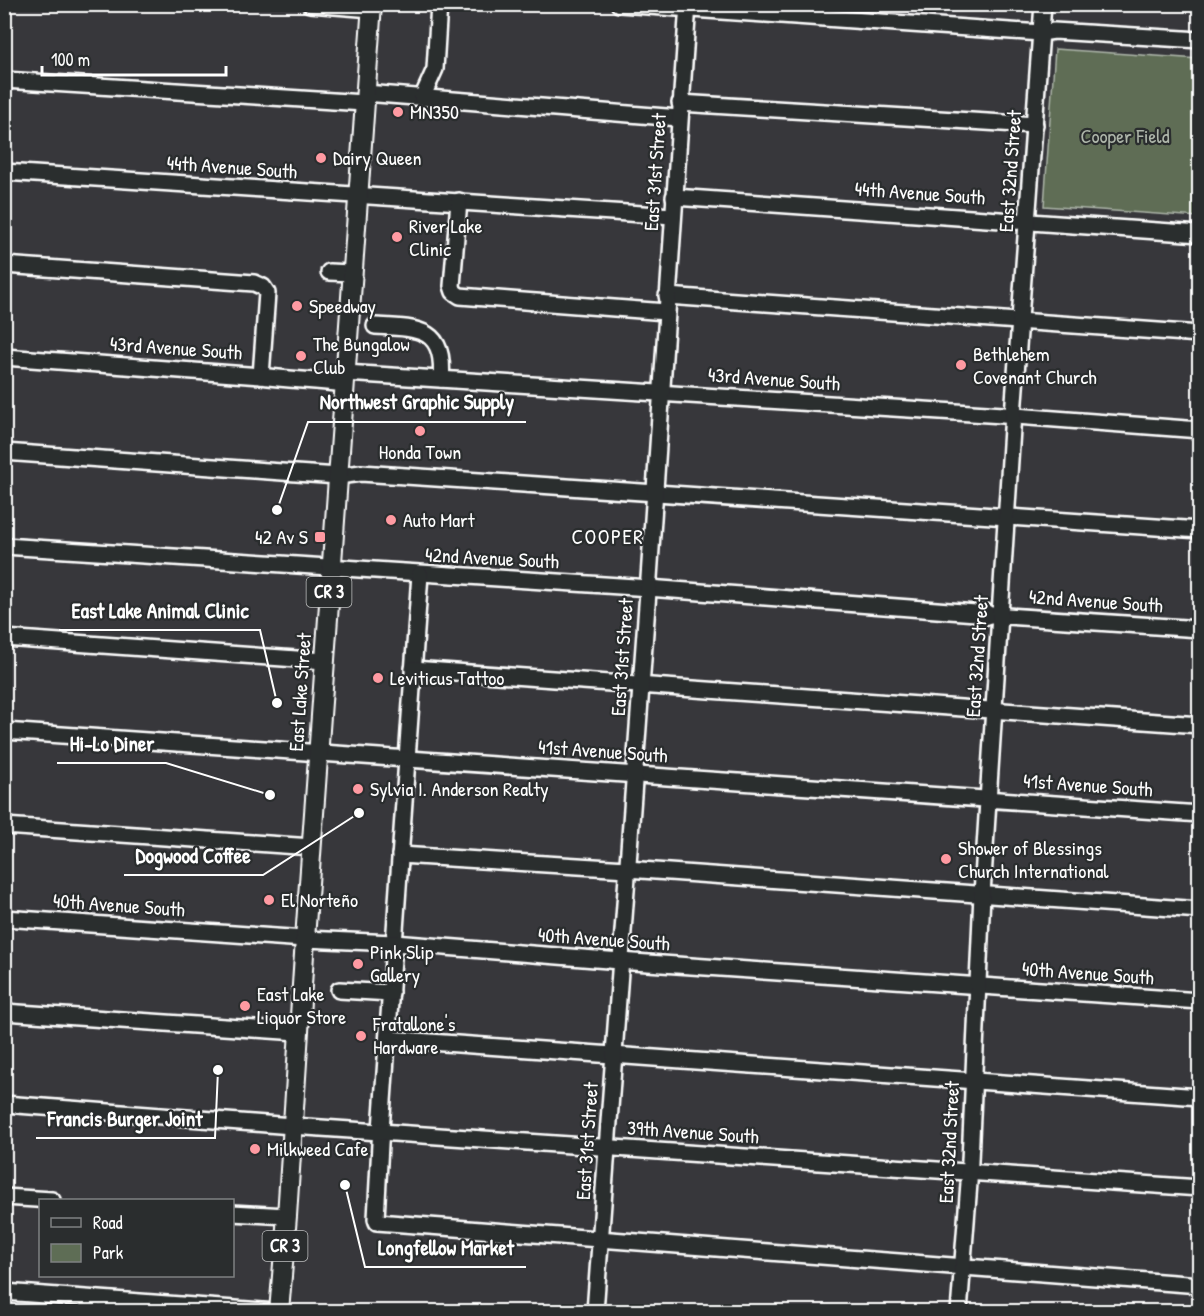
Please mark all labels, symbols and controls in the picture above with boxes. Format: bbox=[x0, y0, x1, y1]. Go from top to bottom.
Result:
scale bar bbox=[42, 39, 226, 77]
text: 100 m bbox=[51, 47, 90, 72]
place label: MN350 bbox=[410, 98, 459, 125]
marker: MN350 bbox=[391, 105, 405, 119]
street label: East 32nd Street bbox=[992, 108, 1027, 233]
street label: East 31st Street bbox=[637, 111, 672, 232]
park label: Cooper Field bbox=[1081, 122, 1170, 149]
place label: Dairy Queen bbox=[333, 144, 422, 171]
street label: 44th Avenue South bbox=[166, 148, 298, 185]
marker: Dairy Queen bbox=[314, 151, 328, 165]
street label: 44th Avenue South bbox=[854, 174, 986, 211]
place label: River Lake Clinic bbox=[409, 212, 482, 262]
marker: River Lake Clinic bbox=[390, 230, 404, 244]
place label: Speedway bbox=[309, 292, 376, 319]
marker: Speedway bbox=[290, 299, 304, 313]
street label: 43rd Avenue South bbox=[109, 329, 243, 366]
place label: The Bungalow Club bbox=[313, 330, 410, 380]
place label: Bethlehem Covenant Church bbox=[973, 340, 1097, 390]
marker: The Bungalow Club bbox=[294, 349, 308, 363]
marker: Bethlehem Covenant Church bbox=[954, 358, 968, 372]
street label: 43rd Avenue South bbox=[707, 360, 841, 397]
callout: Northwest Graphic Supply bbox=[308, 383, 526, 422]
text: Northwest Graphic Supply bbox=[320, 387, 514, 417]
marker: Honda Town bbox=[413, 424, 427, 438]
place label: Honda Town bbox=[379, 438, 461, 465]
place label: Auto Mart bbox=[403, 506, 476, 533]
marker: Auto Mart bbox=[384, 513, 398, 527]
district label: COOPER bbox=[572, 522, 644, 551]
place label: 42 Av S bbox=[255, 523, 308, 550]
marker: 42 Av S bbox=[313, 530, 327, 544]
street label: 42nd Avenue South bbox=[424, 541, 560, 574]
road number: CR 3 bbox=[306, 577, 352, 607]
street label: 42nd Avenue South bbox=[1028, 582, 1164, 619]
callout: East Lake Animal Clinic bbox=[59, 591, 260, 630]
street label: East 32nd Street bbox=[959, 593, 994, 718]
text: East Lake Animal Clinic bbox=[71, 596, 249, 625]
street label: East 31st Street bbox=[604, 596, 639, 717]
street label: East Lake Street bbox=[282, 631, 317, 752]
place label: Leviticus Tattoo bbox=[390, 664, 504, 691]
marker: Leviticus Tattoo bbox=[371, 671, 385, 685]
callout: Hi-Lo Diner bbox=[57, 724, 166, 763]
text: Hi-Lo Diner bbox=[70, 729, 155, 758]
street label: 41st Avenue South bbox=[537, 733, 669, 768]
street label: 41st Avenue South bbox=[1022, 767, 1154, 802]
place label: Sylvia I. Anderson Realty bbox=[370, 775, 549, 802]
marker: Sylvia I. Anderson Realty bbox=[351, 782, 365, 796]
place label: Shower of Blessings Church International bbox=[958, 834, 1109, 884]
callout: Dogwood Coffee bbox=[124, 836, 263, 875]
text: Dogwood Coffee bbox=[135, 841, 251, 871]
marker: Shower of Blessings Church International bbox=[939, 852, 953, 866]
street label: 40th Avenue South bbox=[52, 886, 186, 923]
place label: El Norteño bbox=[281, 886, 358, 913]
marker: El Norteño bbox=[262, 893, 276, 907]
street label: 40th Avenue South bbox=[537, 920, 671, 957]
place label: Pink Slip Gallery bbox=[370, 938, 434, 988]
street label: 40th Avenue South bbox=[1021, 954, 1155, 991]
marker: Pink Slip Gallery bbox=[351, 957, 365, 971]
place label: East Lake Liquor Store bbox=[257, 980, 346, 1030]
marker: East Lake Liquor Store bbox=[238, 999, 252, 1013]
place label: Fratallone's Hardware bbox=[372, 1010, 456, 1060]
marker: Fratallone's Hardware bbox=[354, 1029, 368, 1043]
street label: East 32nd Street bbox=[932, 1079, 965, 1204]
street label: East 31st Street bbox=[569, 1080, 604, 1201]
callout: Francis Burger Joint bbox=[36, 1099, 215, 1138]
text: Francis Burger Joint bbox=[47, 1104, 203, 1134]
street label: 39th Avenue South bbox=[626, 1113, 760, 1150]
place label: Milkweed Cafe bbox=[267, 1135, 369, 1162]
marker: Milkweed Cafe bbox=[248, 1142, 262, 1156]
legend bbox=[39, 1199, 234, 1277]
text: Road bbox=[93, 1210, 123, 1235]
callout: Longfellow Market bbox=[365, 1228, 526, 1267]
road number: CR 3 bbox=[262, 1231, 308, 1261]
text: Longfellow Market bbox=[378, 1233, 515, 1263]
text: Park bbox=[93, 1240, 124, 1265]

